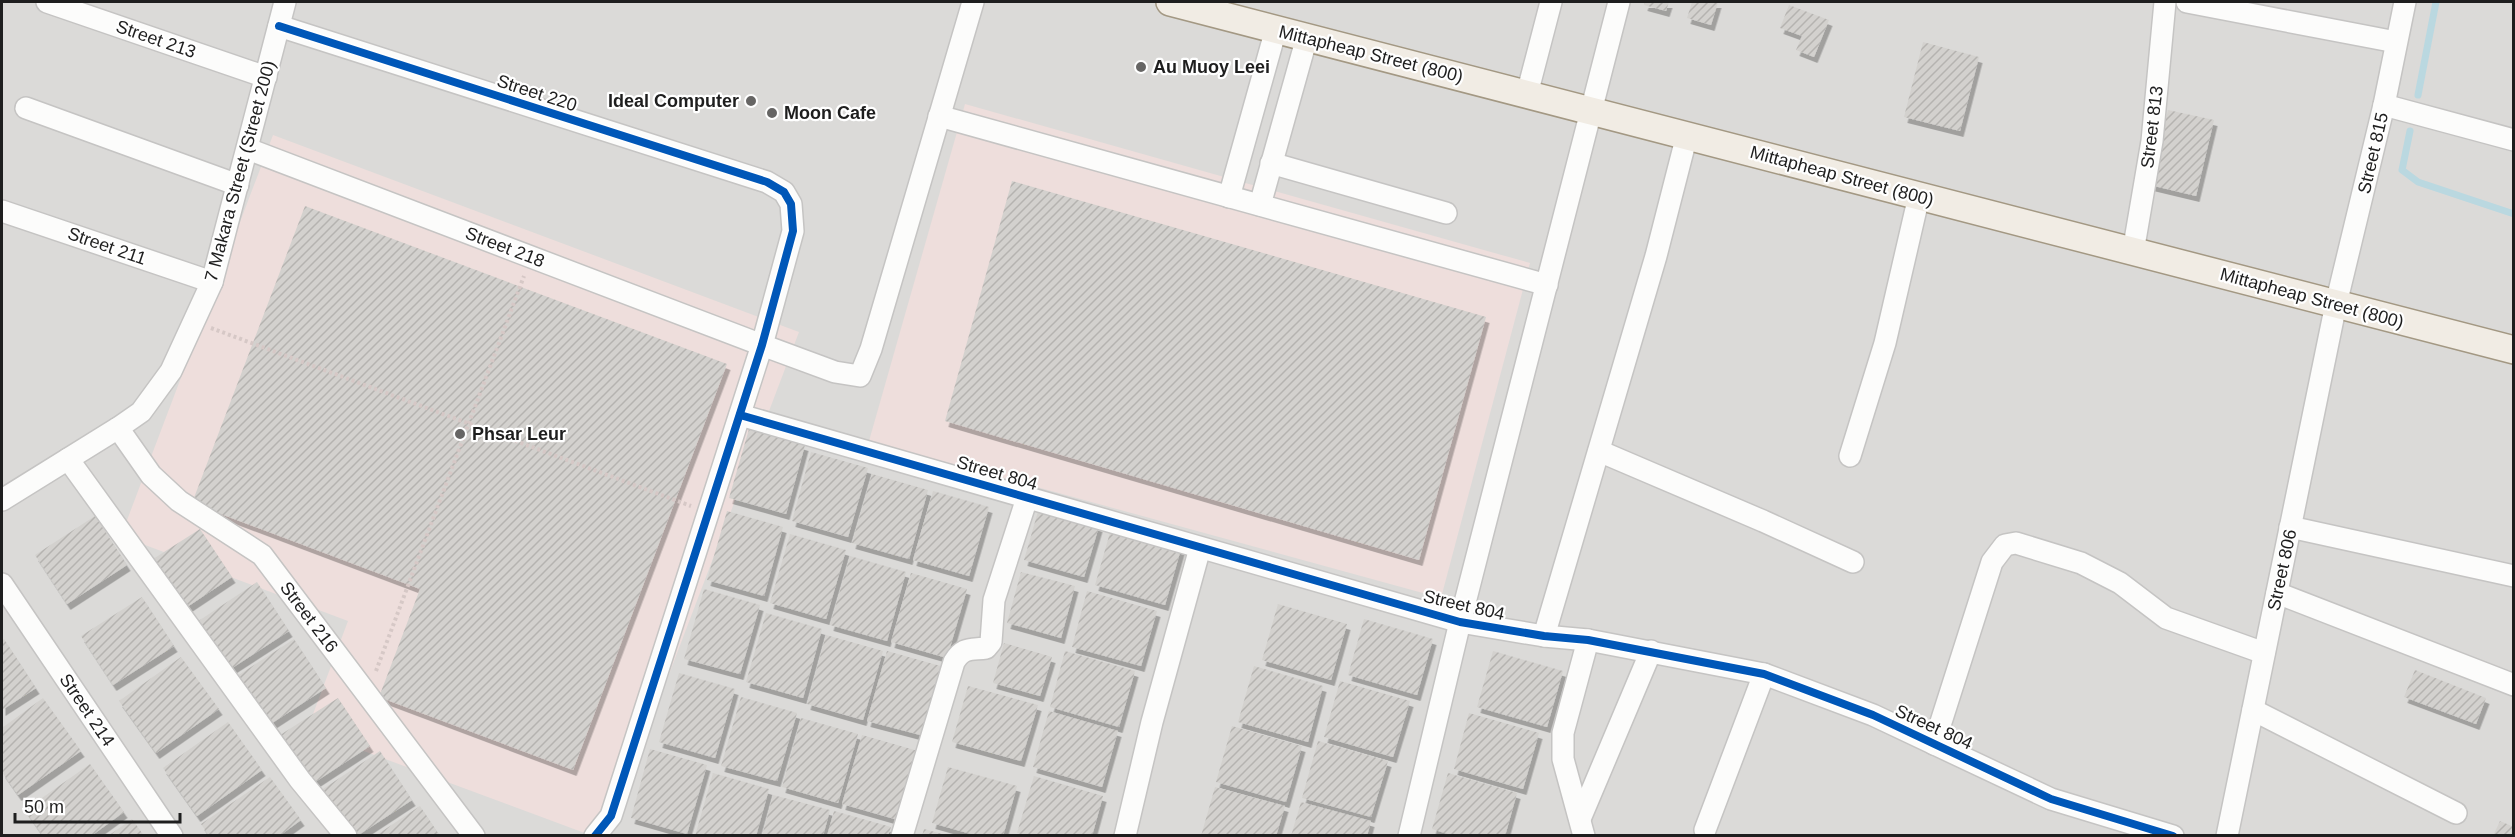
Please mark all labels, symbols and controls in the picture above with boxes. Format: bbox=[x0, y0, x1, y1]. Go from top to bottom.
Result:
street label: Street 213 bbox=[113, 16, 199, 62]
street label: Mittapheap Street (800) bbox=[1277, 21, 1465, 87]
place label: Au Muoy Leei bbox=[1153, 57, 1270, 77]
street label: 7 Makara Street (Street 200) bbox=[201, 58, 279, 284]
marker: Au Muoy Leei bbox=[1134, 60, 1148, 74]
street label: Street 220 bbox=[494, 71, 580, 115]
street label: Street 813 bbox=[2137, 85, 2167, 169]
place label: Ideal Computer bbox=[608, 91, 739, 111]
marker: Ideal Computer bbox=[744, 94, 758, 108]
place label: Moon Cafe bbox=[784, 103, 876, 123]
marker: Moon Cafe bbox=[765, 106, 779, 120]
street label: Street 815 bbox=[2354, 110, 2392, 196]
street label: Mittapheap Street (800) bbox=[1748, 142, 1936, 210]
street label: Street 211 bbox=[65, 223, 149, 269]
street label: Street 218 bbox=[463, 223, 547, 271]
street label: Mittapheap Street (800) bbox=[2218, 264, 2406, 332]
place label: Phsar Leur bbox=[472, 424, 566, 444]
marker: Phsar Leur bbox=[453, 427, 467, 441]
street label: Street 804 bbox=[954, 452, 1040, 494]
street label: Street 806 bbox=[2264, 527, 2300, 613]
street label: Street 216 bbox=[276, 578, 342, 656]
street label: Street 804 bbox=[1421, 586, 1507, 624]
street label: Street 214 bbox=[55, 670, 119, 750]
street label: Street 804 bbox=[1892, 700, 1976, 754]
scale bar bbox=[15, 786, 180, 824]
text: 50 m bbox=[24, 797, 64, 817]

